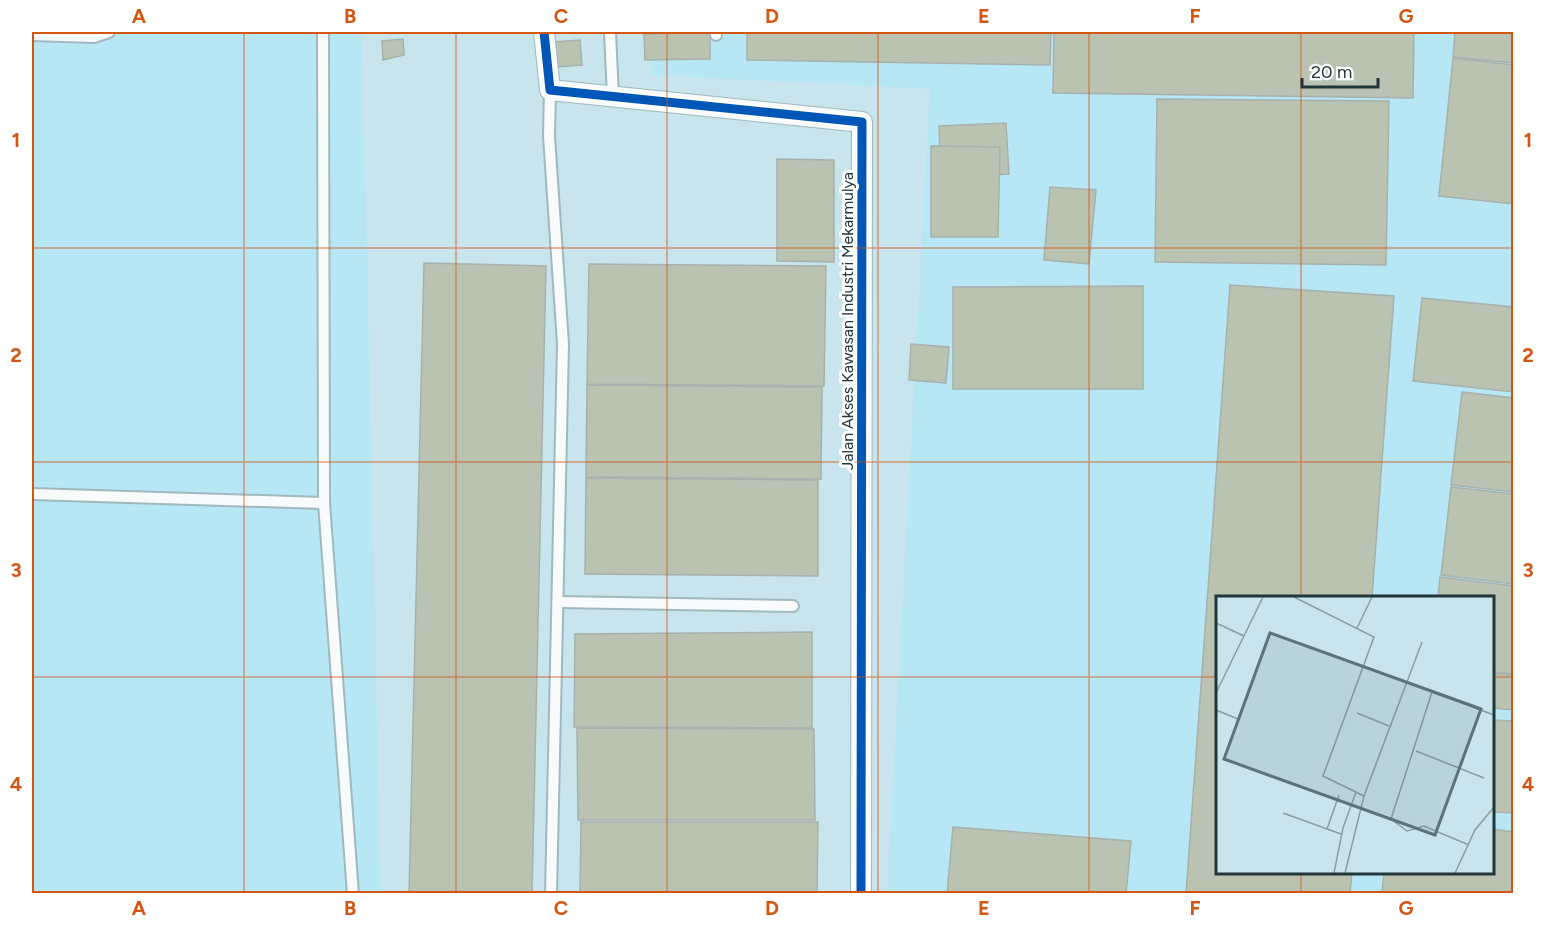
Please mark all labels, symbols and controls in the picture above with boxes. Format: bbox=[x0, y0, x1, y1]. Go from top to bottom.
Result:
text: A bbox=[132, 4, 147, 28]
text: B bbox=[344, 4, 356, 28]
text: C bbox=[554, 4, 568, 28]
text: D bbox=[765, 4, 779, 28]
text: E bbox=[978, 4, 990, 28]
text: F bbox=[1189, 4, 1201, 28]
text: G bbox=[1399, 4, 1414, 28]
scale bar bbox=[1302, 51, 1378, 89]
text: 20 m bbox=[1311, 61, 1352, 83]
text: 1 bbox=[12, 128, 20, 152]
text: 1 bbox=[1524, 128, 1532, 152]
street label: Jalan Akses Kawasan Industri Mekarmulya bbox=[838, 172, 857, 470]
text: 2 bbox=[10, 343, 22, 367]
text: 2 bbox=[1522, 343, 1534, 367]
text: 3 bbox=[10, 558, 22, 582]
text: 3 bbox=[1522, 558, 1534, 582]
inset map bbox=[1216, 596, 1494, 874]
text: 4 bbox=[10, 772, 23, 796]
text: 4 bbox=[1522, 772, 1535, 796]
text: A bbox=[132, 896, 147, 920]
text: B bbox=[344, 896, 356, 920]
text: C bbox=[554, 896, 568, 920]
text: D bbox=[765, 896, 779, 920]
text: E bbox=[978, 896, 990, 920]
text: F bbox=[1189, 896, 1201, 920]
text: G bbox=[1399, 896, 1414, 920]

